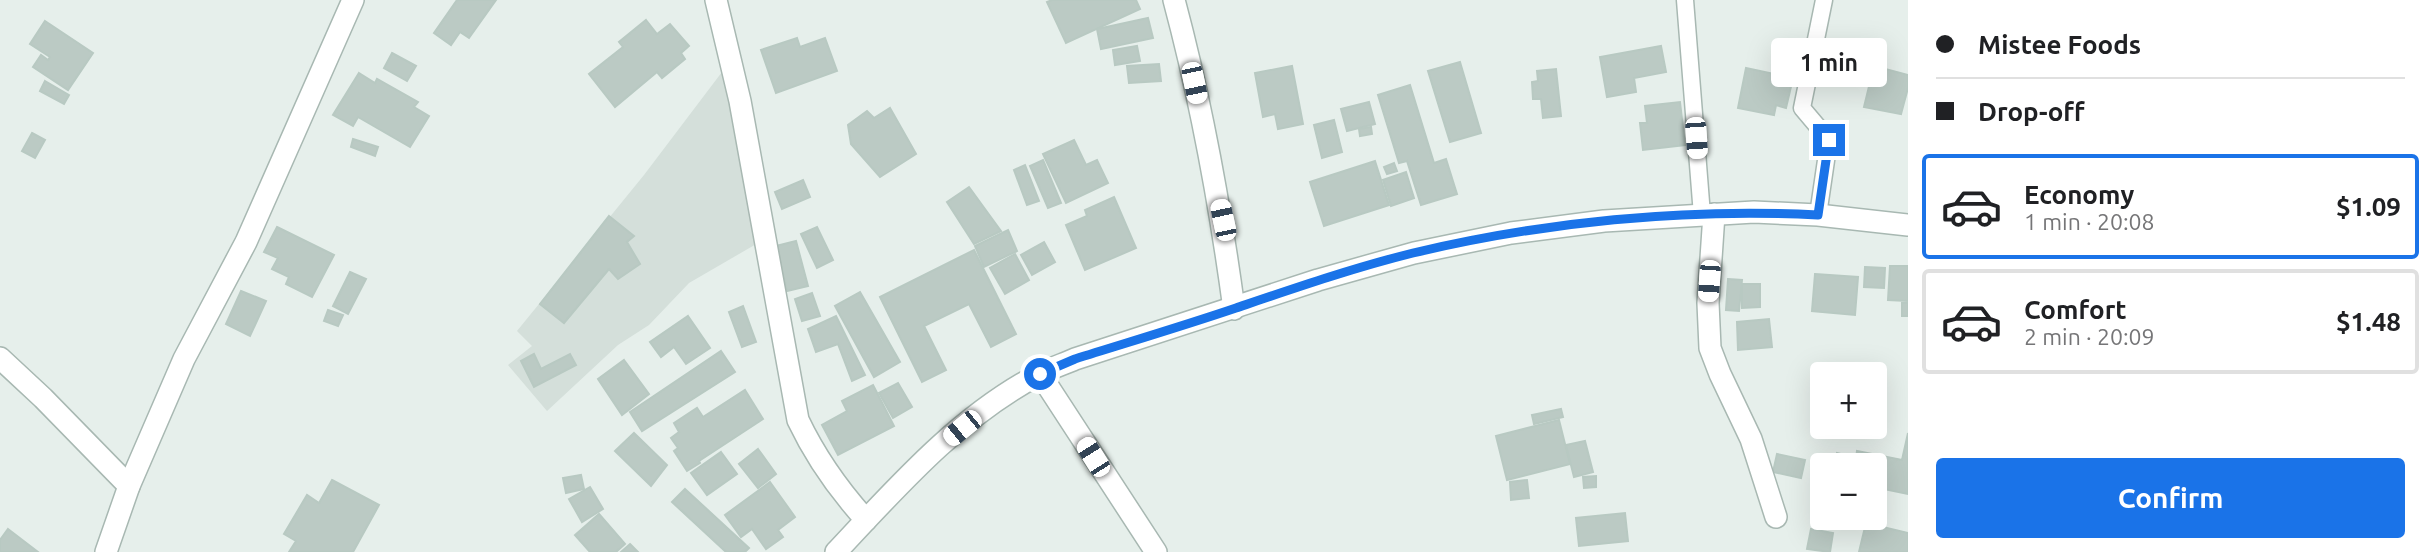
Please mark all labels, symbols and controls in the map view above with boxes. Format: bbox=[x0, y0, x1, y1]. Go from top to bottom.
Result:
text: Mistee Foods bbox=[1978, 30, 2141, 59]
callout: 1 min bbox=[1771, 38, 1887, 88]
text: 1 min bbox=[1800, 50, 1858, 75]
car bbox=[1180, 60, 1209, 106]
text: Drop-off bbox=[1978, 97, 2085, 126]
car bbox=[1685, 116, 1708, 160]
route end bbox=[1813, 124, 1845, 156]
icon: car bbox=[1940, 175, 2003, 238]
text: Economy bbox=[2024, 180, 2134, 209]
text: $1.09 bbox=[2336, 192, 2401, 221]
car bbox=[1209, 197, 1238, 243]
text: 1 min · 20:08 bbox=[2024, 209, 2155, 234]
car bbox=[1698, 259, 1721, 303]
icon: car bbox=[1940, 290, 2003, 353]
text: Comfort bbox=[2024, 295, 2127, 324]
text: $1.48 bbox=[2336, 307, 2401, 336]
text: 2 min · 20:09 bbox=[2024, 324, 2155, 349]
route start bbox=[1024, 358, 1056, 390]
map controls bbox=[1810, 362, 1887, 530]
button: + bbox=[1810, 362, 1887, 439]
car bbox=[940, 407, 985, 449]
car bbox=[1073, 434, 1114, 480]
button: − bbox=[1810, 453, 1887, 530]
button: Confirm bbox=[1936, 458, 2405, 538]

